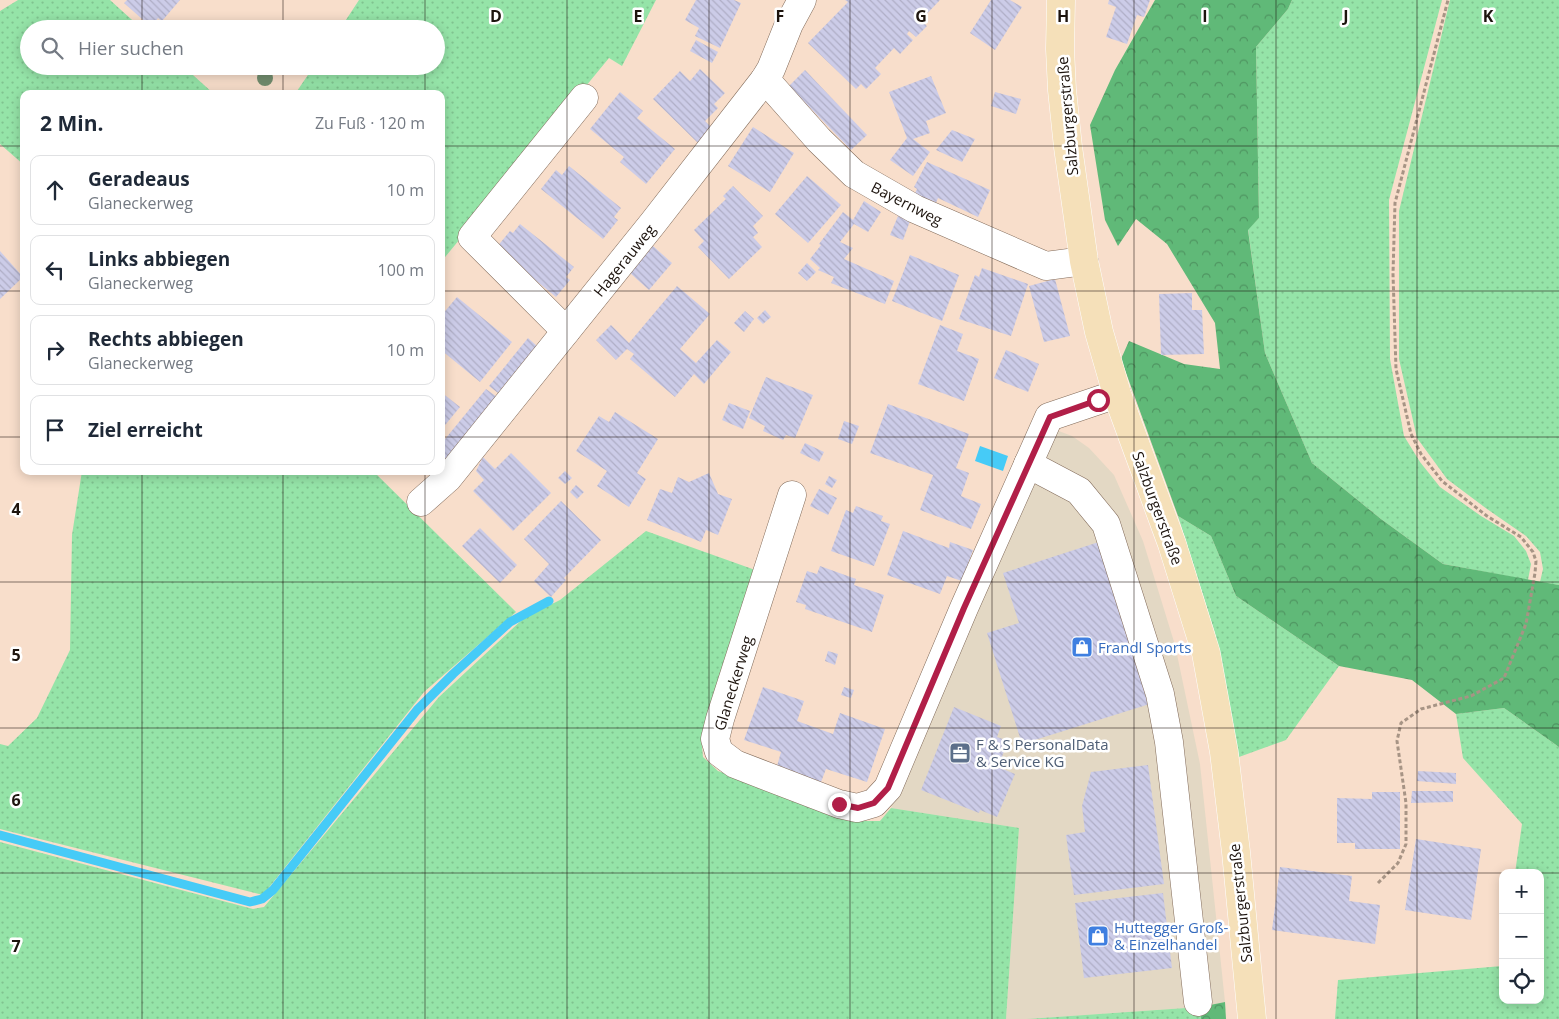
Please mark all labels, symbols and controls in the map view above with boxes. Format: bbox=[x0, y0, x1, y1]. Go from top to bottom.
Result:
text: D bbox=[490, 5, 502, 27]
text: E bbox=[634, 5, 643, 27]
text: F bbox=[776, 5, 784, 27]
text: G bbox=[915, 5, 927, 27]
text: H bbox=[1057, 5, 1069, 27]
text: I bbox=[1202, 5, 1208, 27]
text: J bbox=[1341, 5, 1349, 27]
text: K bbox=[1483, 5, 1494, 27]
search box bbox=[20, 20, 445, 75]
icon: search bbox=[38, 34, 66, 62]
text: Hier suchen bbox=[78, 35, 184, 61]
street label: Salzburgerstraße bbox=[1052, 56, 1082, 176]
text: 2 Min. bbox=[40, 109, 103, 137]
text: Zu Fuß · 120 m bbox=[315, 112, 425, 134]
text: Geradeaus bbox=[88, 166, 190, 192]
icon: ahead bbox=[41, 176, 69, 204]
street label: Bayernweg bbox=[868, 177, 946, 229]
text: 10 m bbox=[387, 179, 424, 201]
text: Glaneckerweg bbox=[88, 192, 193, 214]
street label: Hagerauweg bbox=[589, 220, 659, 300]
text: Links abbiegen bbox=[88, 246, 230, 272]
icon: left bbox=[41, 256, 69, 284]
text: 100 m bbox=[378, 259, 424, 281]
text: Glaneckerweg bbox=[88, 272, 193, 294]
text: Rechts abbiegen bbox=[88, 326, 244, 352]
icon: right bbox=[41, 336, 69, 364]
text: 10 m bbox=[387, 339, 424, 361]
text: Glaneckerweg bbox=[88, 352, 193, 374]
route start bbox=[1087, 389, 1110, 412]
icon: arrive bbox=[41, 416, 69, 444]
text: Ziel erreicht bbox=[88, 417, 203, 443]
street label: Salzburgerstraße bbox=[1128, 449, 1188, 567]
text: 4 bbox=[11, 498, 21, 520]
street label: Glaneckerweg bbox=[709, 633, 757, 733]
shop icon: Frandl Sports bbox=[1070, 635, 1094, 659]
place label: Frandl Sports bbox=[1098, 637, 1191, 657]
text: 5 bbox=[11, 644, 21, 666]
place label: F & S PersonalData & Service KG bbox=[976, 734, 1109, 771]
office icon: F & S PersonalData & Service KG bbox=[948, 741, 972, 765]
text: 6 bbox=[11, 789, 21, 811]
route end bbox=[828, 793, 851, 816]
street label: Salzburgerstraße bbox=[1224, 843, 1256, 963]
map controls bbox=[1499, 869, 1544, 1004]
button: + bbox=[1499, 869, 1544, 914]
button: − bbox=[1499, 914, 1544, 959]
place label: Huttegger Groß- & Einzelhandel bbox=[1114, 917, 1229, 954]
shop icon: Huttegger Groß- & Einzelhandel bbox=[1086, 924, 1110, 948]
text: 7 bbox=[11, 935, 21, 957]
button: locate bbox=[1499, 959, 1544, 1004]

